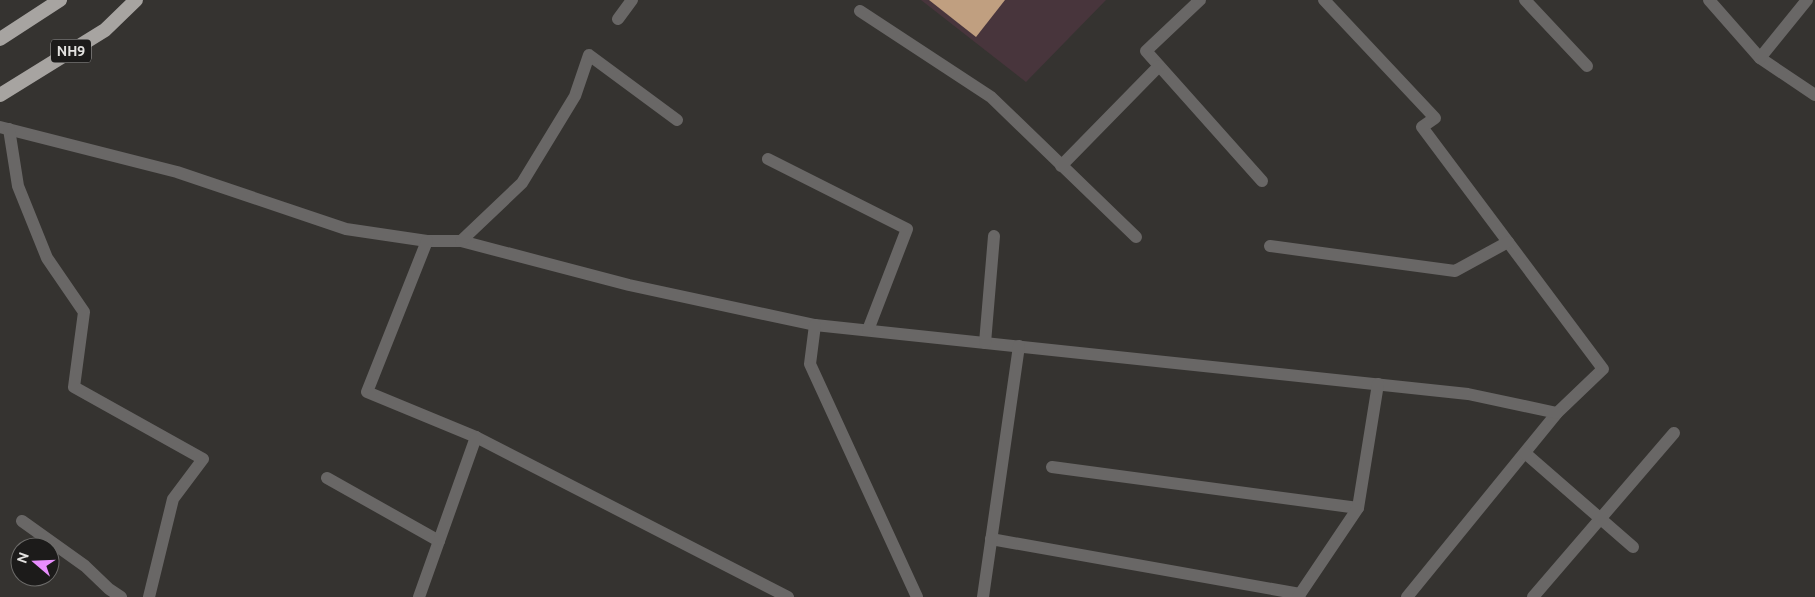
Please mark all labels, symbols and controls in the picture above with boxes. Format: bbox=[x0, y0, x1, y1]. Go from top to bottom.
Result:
road number: NH9 bbox=[51, 40, 91, 62]
north arrow bbox=[10, 537, 60, 587]
text: N bbox=[13, 550, 32, 565]

